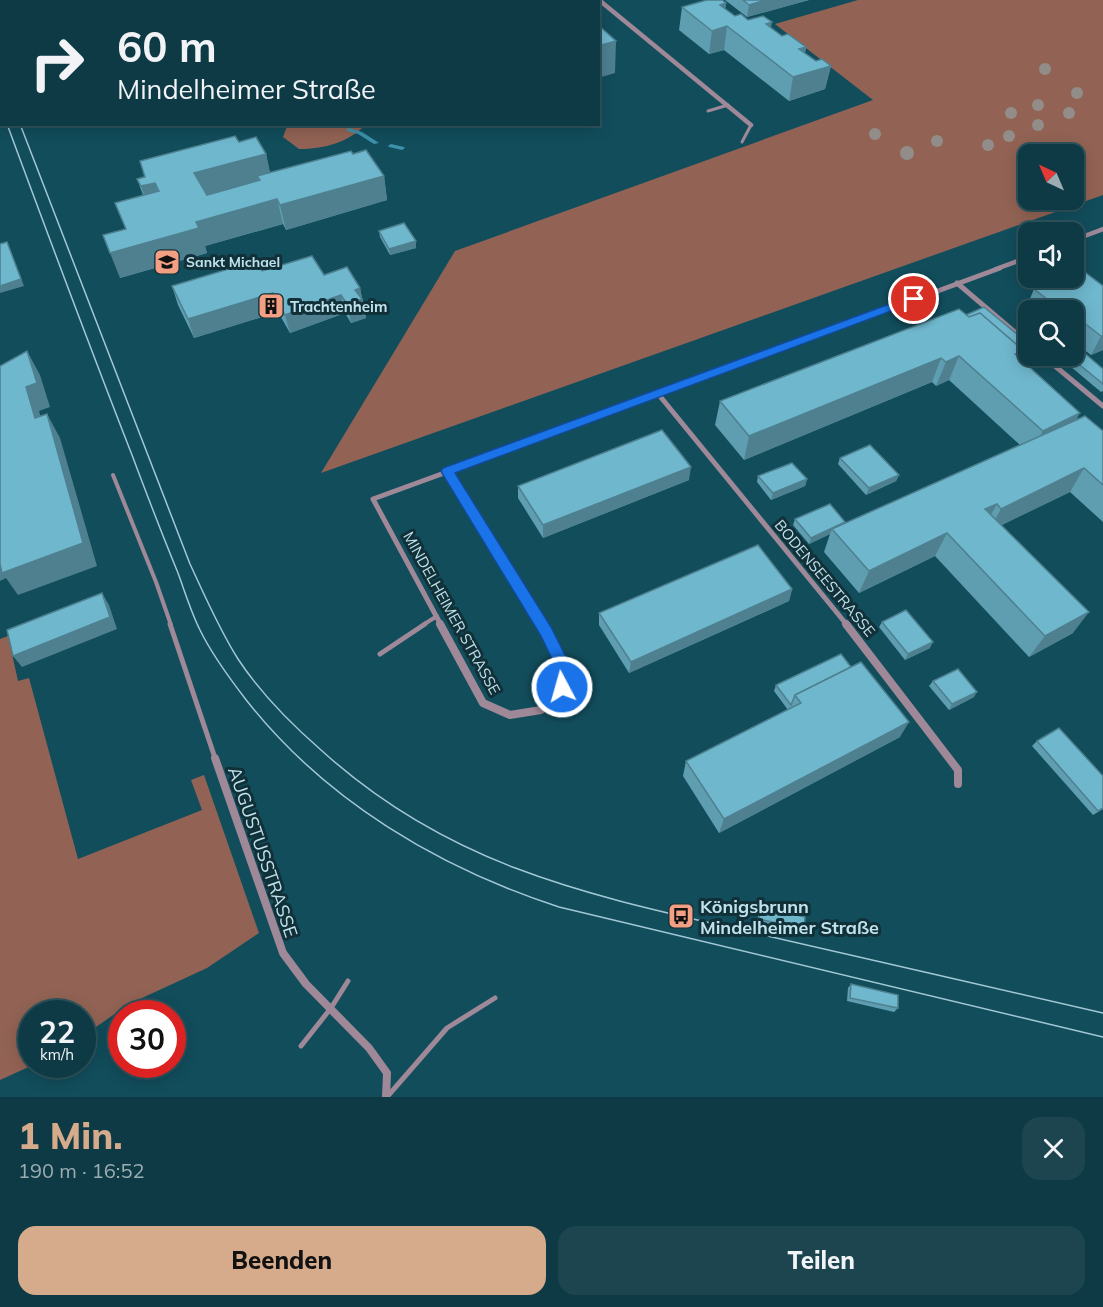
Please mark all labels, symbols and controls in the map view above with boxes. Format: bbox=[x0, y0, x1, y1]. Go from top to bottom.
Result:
text: 60 m bbox=[117, 20, 217, 73]
icon: right bbox=[18, 24, 96, 102]
text: Mindelheimer Straße bbox=[117, 72, 376, 106]
north arrow bbox=[1018, 144, 1084, 210]
map controls bbox=[1018, 144, 1084, 366]
button: sound bbox=[1018, 222, 1084, 288]
school or university icon: Sankt Michael bbox=[152, 247, 182, 277]
place label: Sankt Michael bbox=[186, 253, 280, 271]
pin bbox=[888, 273, 939, 324]
icon: arrive bbox=[897, 282, 930, 315]
building icon: Trachtenheim bbox=[256, 291, 286, 321]
place label: Trachtenheim bbox=[290, 297, 387, 316]
button: search bbox=[1018, 300, 1084, 366]
street label: BODENSEESTRASSE bbox=[771, 516, 880, 640]
street label: MINDELHEIMER STRASSE bbox=[399, 528, 505, 698]
position arrow bbox=[530, 655, 594, 719]
street label: AUGUSTUSSTRASSE bbox=[223, 764, 303, 940]
place label: Königsbrunn Mindelheimer Straße bbox=[700, 895, 879, 939]
bus stop icon: Königsbrunn Mindelheimer Straße bbox=[666, 901, 696, 931]
speed limit sign: 30 bbox=[108, 1000, 186, 1078]
text: 22 bbox=[39, 1013, 75, 1051]
text: km/h bbox=[40, 1045, 74, 1064]
text: 1 Min. bbox=[18, 1113, 123, 1158]
button: close bbox=[1022, 1117, 1085, 1180]
text: 190 m · 16:52 bbox=[18, 1158, 144, 1183]
button: Beenden bbox=[18, 1226, 546, 1295]
button: Teilen bbox=[558, 1226, 1085, 1295]

